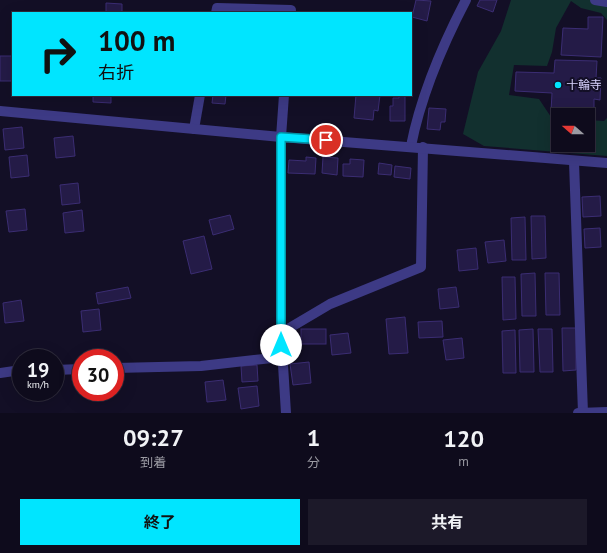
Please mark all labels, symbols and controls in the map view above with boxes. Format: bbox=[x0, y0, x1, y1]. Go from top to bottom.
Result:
text: 100 m bbox=[98, 22, 175, 59]
icon: right bbox=[32, 28, 84, 80]
text: 右折 bbox=[98, 61, 134, 84]
place label: 十輪寺 bbox=[566, 77, 602, 92]
marker: 十輪寺 bbox=[553, 80, 563, 90]
north arrow bbox=[551, 108, 595, 152]
map controls bbox=[551, 108, 595, 152]
pin bbox=[309, 123, 343, 157]
icon: arrive bbox=[315, 129, 337, 151]
position arrow bbox=[260, 324, 302, 366]
speed limit sign: 30 bbox=[72, 349, 124, 401]
text: 19 bbox=[27, 357, 49, 383]
text: km/h bbox=[27, 378, 49, 391]
text: 09:27 bbox=[123, 422, 184, 453]
text: 1 bbox=[307, 422, 320, 453]
text: 120 bbox=[443, 423, 484, 454]
text: m bbox=[458, 453, 469, 470]
text: 到着 bbox=[140, 454, 166, 471]
text: 分 bbox=[307, 454, 320, 471]
button: 終了 bbox=[20, 499, 300, 545]
button: 共有 bbox=[308, 499, 587, 545]

